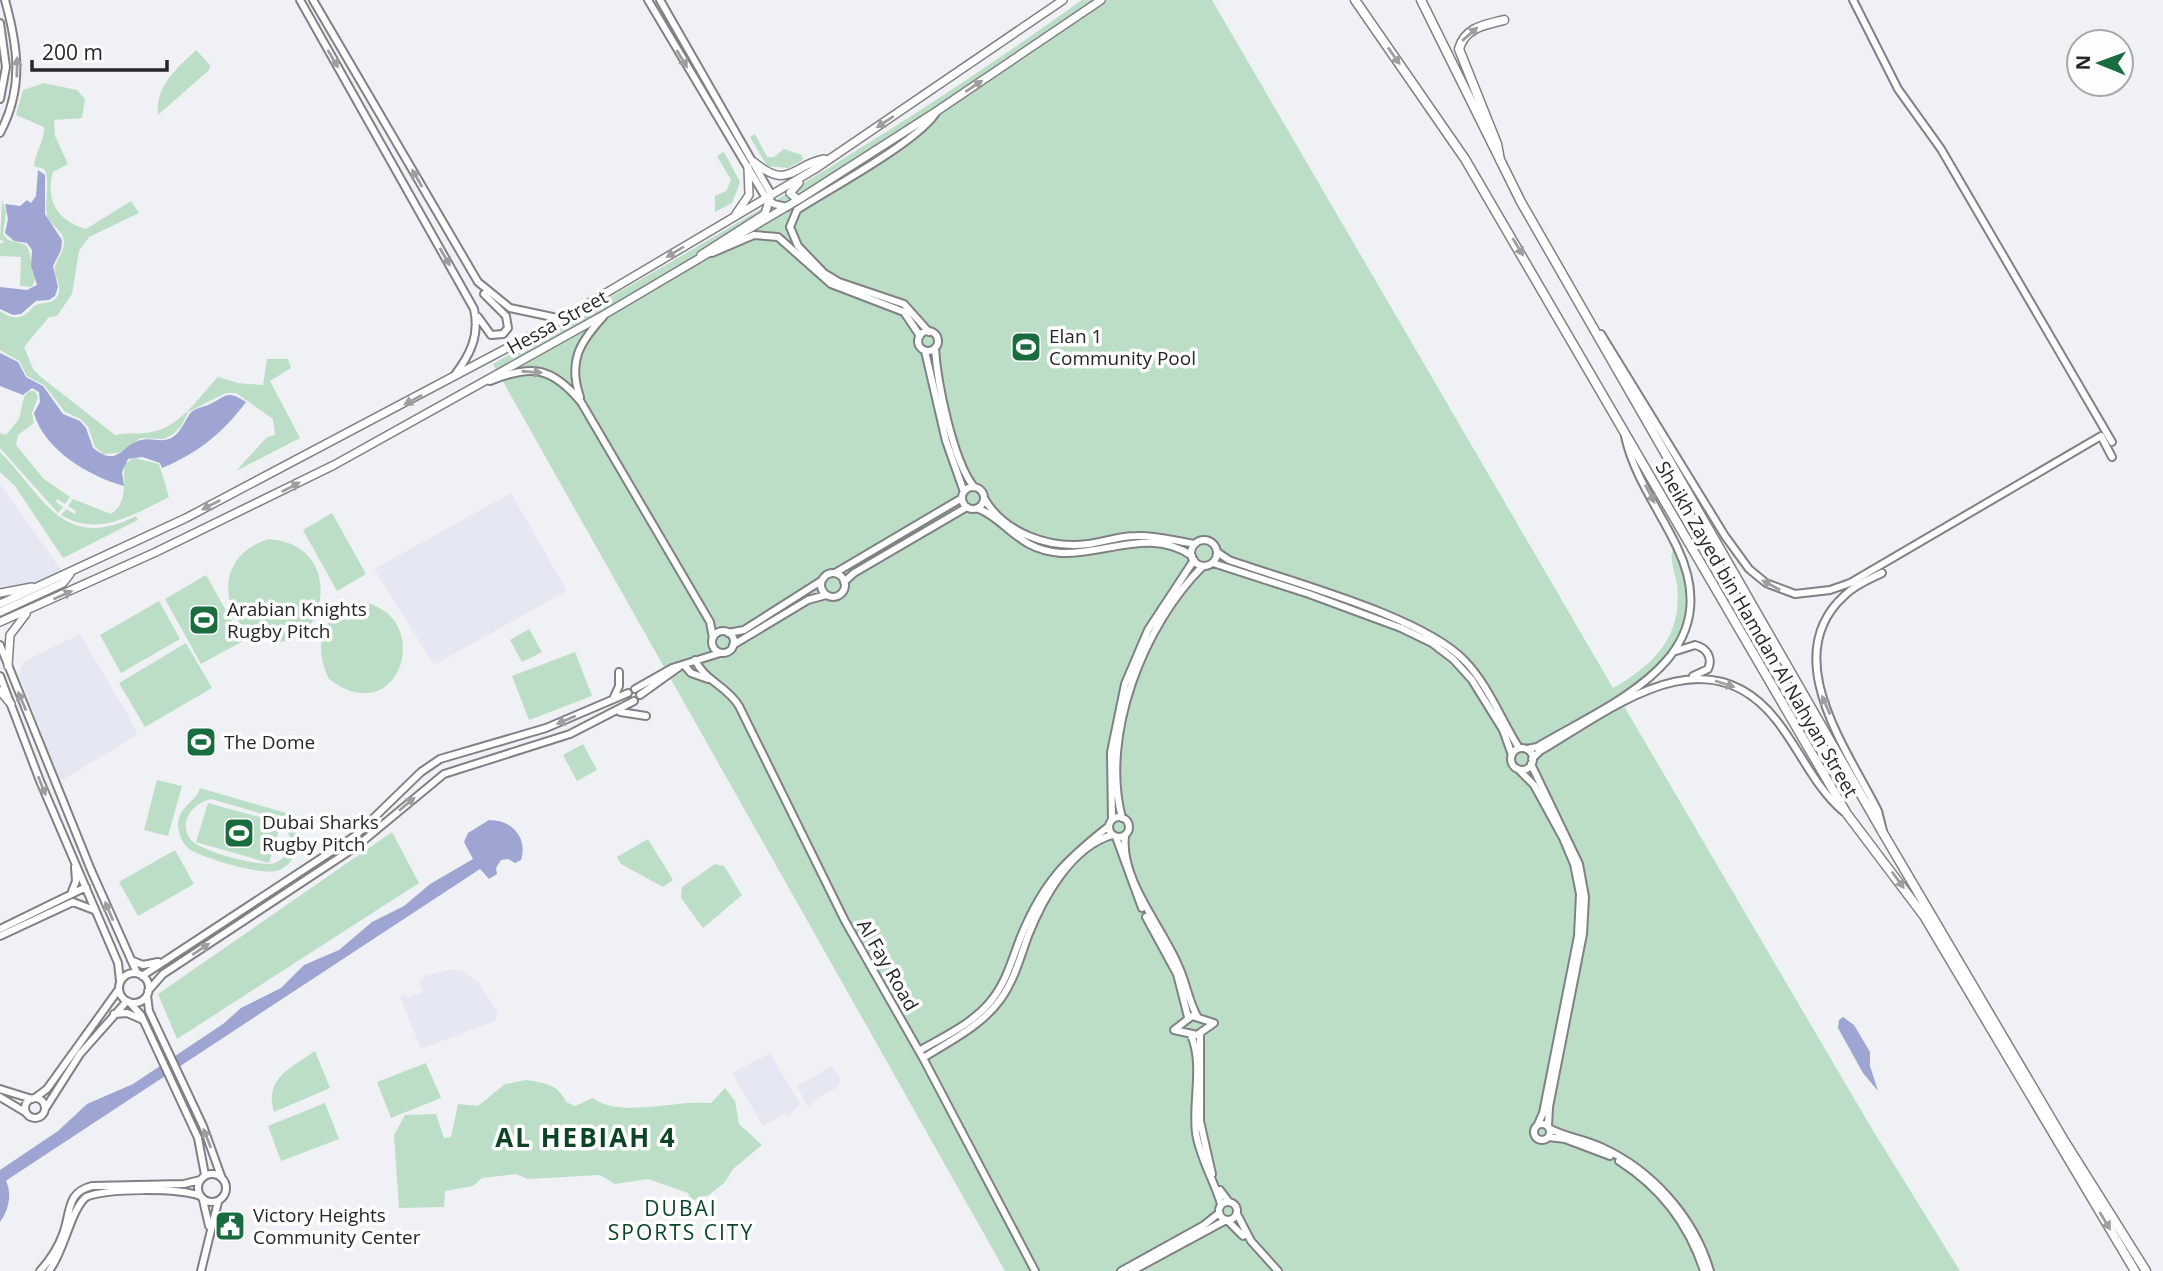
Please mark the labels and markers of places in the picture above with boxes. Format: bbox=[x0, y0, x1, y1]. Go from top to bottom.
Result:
place label: Elan 1 Community Pool bbox=[1049, 323, 1196, 371]
sports icon: Elan 1 Community Pool bbox=[1009, 330, 1043, 364]
place label: Arabian Knights Rugby Pitch bbox=[227, 596, 367, 644]
sports icon: Arabian Knights Rugby Pitch bbox=[187, 603, 221, 637]
sports icon: The Dome bbox=[184, 725, 218, 759]
place label: The Dome bbox=[224, 729, 315, 755]
place label: Dubai Sharks Rugby Pitch bbox=[262, 809, 379, 857]
sports icon: Dubai Sharks Rugby Pitch bbox=[222, 816, 256, 850]
place label: Victory Heights Community Center bbox=[253, 1202, 421, 1250]
public building icon: Victory Heights Community Center bbox=[213, 1209, 247, 1243]

